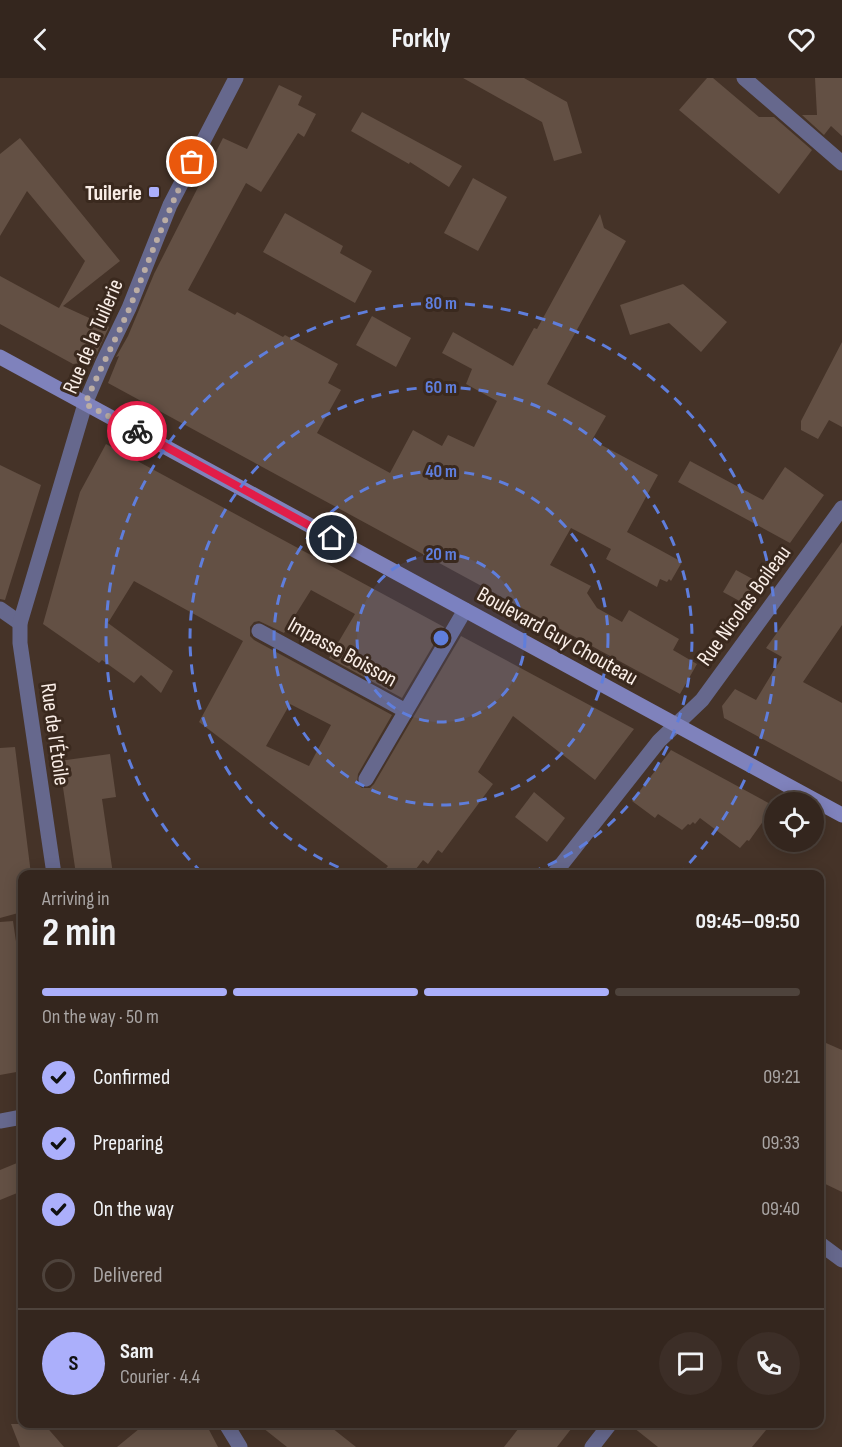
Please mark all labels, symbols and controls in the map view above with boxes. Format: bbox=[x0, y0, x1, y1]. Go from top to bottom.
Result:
icon: back bbox=[24, 23, 57, 56]
text: Forkly bbox=[392, 23, 450, 55]
icon: heart bbox=[785, 23, 818, 56]
pin bbox=[166, 136, 217, 187]
icon: bag bbox=[175, 145, 208, 178]
place label: Tuilerie bbox=[85, 180, 142, 207]
marker: Tuilerie bbox=[147, 185, 161, 199]
street label: Rue de la Tuilerie bbox=[57, 275, 130, 398]
text: 80 m bbox=[425, 293, 457, 314]
text: 60 m bbox=[425, 377, 457, 398]
courier bbox=[107, 401, 167, 461]
icon: bike bbox=[121, 415, 154, 448]
text: 40 m bbox=[425, 461, 457, 482]
pin bbox=[306, 512, 357, 563]
icon: home bbox=[315, 521, 348, 554]
street label: Rue Nicolas Boileau bbox=[691, 540, 797, 671]
text: 20 m bbox=[425, 544, 457, 565]
street label: Boulevard Guy Chouteau bbox=[472, 581, 642, 692]
street label: Impasse Boisson bbox=[283, 611, 402, 693]
centre of rings bbox=[431, 628, 451, 648]
street label: Rue de l’Étoile bbox=[34, 681, 75, 787]
map controls bbox=[764, 792, 824, 852]
button: locate bbox=[764, 792, 824, 852]
text: Arriving in bbox=[42, 887, 110, 911]
text: 09:45–09:50 bbox=[696, 908, 800, 935]
text: 2 min bbox=[42, 910, 116, 957]
text: On the way · 50 m bbox=[42, 1005, 159, 1029]
icon: check bbox=[42, 1061, 75, 1094]
text: Confirmed bbox=[93, 1064, 170, 1091]
text: 09:21 bbox=[763, 1065, 800, 1089]
icon: check bbox=[42, 1127, 75, 1160]
text: Preparing bbox=[93, 1130, 163, 1157]
text: 09:33 bbox=[762, 1131, 800, 1155]
icon: check bbox=[42, 1193, 75, 1226]
text: On the way bbox=[93, 1196, 174, 1223]
text: 09:40 bbox=[761, 1197, 800, 1221]
text: Delivered bbox=[93, 1262, 162, 1289]
button: chat bbox=[659, 1332, 722, 1395]
button: phone bbox=[737, 1332, 800, 1395]
text: Sam bbox=[120, 1338, 154, 1365]
text: S bbox=[69, 1350, 78, 1377]
text: Courier · 4.4 bbox=[120, 1365, 200, 1389]

